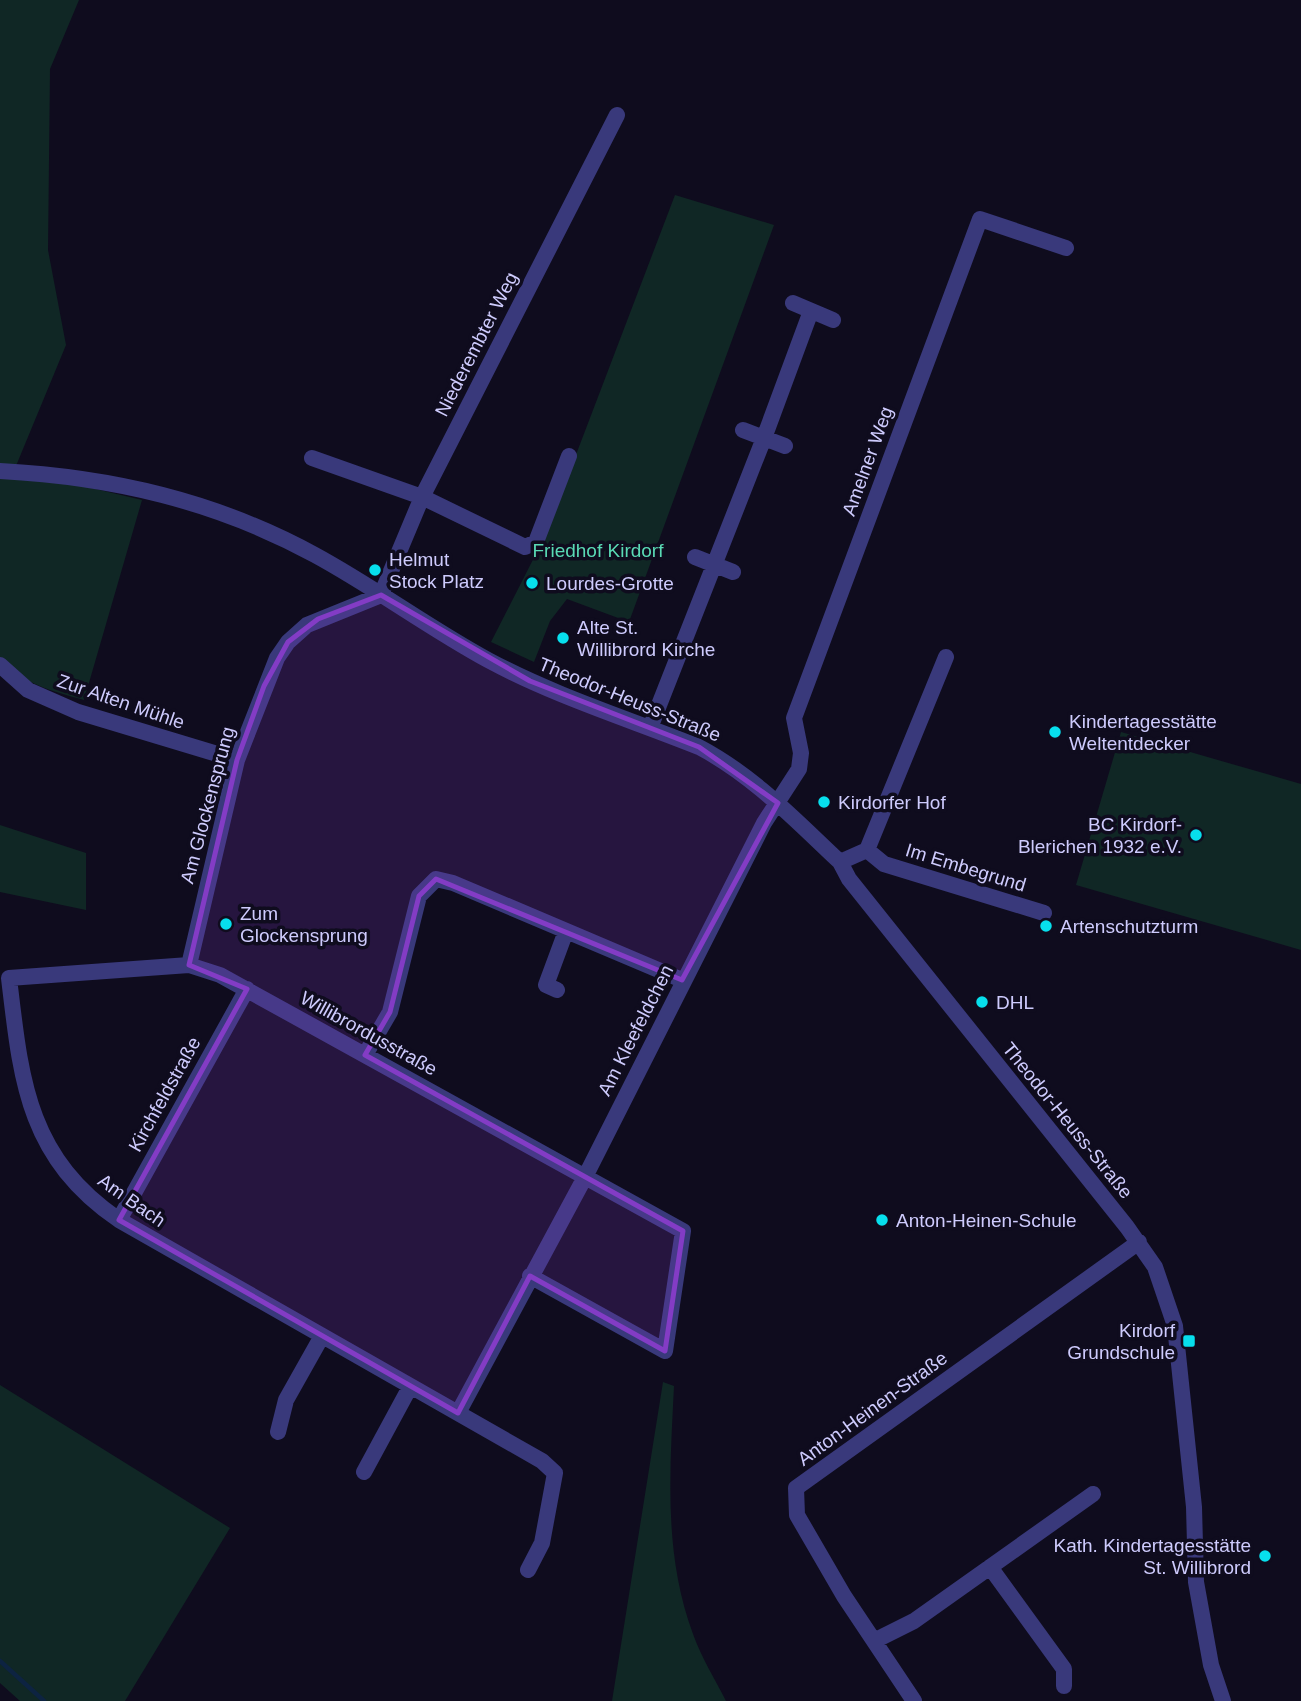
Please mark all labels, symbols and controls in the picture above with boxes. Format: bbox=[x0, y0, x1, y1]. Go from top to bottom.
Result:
street label: Niederembter Weg bbox=[431, 269, 522, 420]
street label: Amelner Weg bbox=[838, 404, 897, 519]
park label: Friedhof Kirdorf bbox=[533, 540, 664, 561]
place label: Helmut Stock Platz bbox=[389, 549, 484, 592]
marker: Helmut Stock Platz bbox=[367, 562, 383, 578]
place label: Lourdes-Grotte bbox=[546, 573, 674, 594]
marker: Lourdes-Grotte bbox=[524, 575, 540, 591]
place label: Alte St. Willibrord Kirche bbox=[577, 617, 715, 660]
marker: Alte St. Willibrord Kirche bbox=[555, 630, 571, 646]
street label: Theodor-Heuss-Straße bbox=[536, 653, 724, 746]
street label: Zur Alten Mühle bbox=[55, 670, 187, 733]
place label: Kindertagesstätte Weltentdecker bbox=[1069, 711, 1217, 754]
street label: Am Glockensprung bbox=[176, 724, 239, 886]
marker: Kindertagesstätte Weltentdecker bbox=[1047, 724, 1063, 740]
place label: Kirdorfer Hof bbox=[838, 792, 946, 813]
marker: Kirdorfer Hof bbox=[816, 794, 832, 810]
place label: BC Kirdorf- Blerichen 1932 e.V. bbox=[1018, 814, 1182, 857]
marker: BC Kirdorf- Blerichen 1932 e.V. bbox=[1188, 827, 1204, 843]
street label: Im Embegrund bbox=[903, 839, 1029, 896]
place label: Zum Glockensprung bbox=[240, 903, 368, 946]
marker: Zum Glockensprung bbox=[218, 916, 234, 932]
place label: Artenschutzturm bbox=[1060, 916, 1198, 937]
marker: Artenschutzturm bbox=[1038, 918, 1054, 934]
street label: Am Kleefeldchen bbox=[593, 961, 677, 1099]
street label: Willibrordusstraße bbox=[297, 987, 441, 1080]
place label: DHL bbox=[996, 992, 1034, 1013]
marker: DHL bbox=[974, 994, 990, 1010]
street label: Kirchfeldstraße bbox=[124, 1033, 205, 1155]
street label: Theodor-Heuss-Straße bbox=[998, 1038, 1137, 1202]
street label: Am Bach bbox=[94, 1170, 169, 1231]
place label: Anton-Heinen-Schule bbox=[896, 1210, 1077, 1231]
marker: Anton-Heinen-Schule bbox=[874, 1212, 890, 1228]
place label: Kirdorf Grundschule bbox=[1067, 1320, 1176, 1363]
marker: Kirdorf Grundschule bbox=[1181, 1333, 1197, 1349]
street label: Anton-Heinen-Straße bbox=[793, 1347, 951, 1470]
place label: Kath. Kindertagesstätte St. Willibrord bbox=[1053, 1535, 1251, 1578]
marker: Kath. Kindertagesstätte St. Willibrord bbox=[1257, 1548, 1273, 1564]

